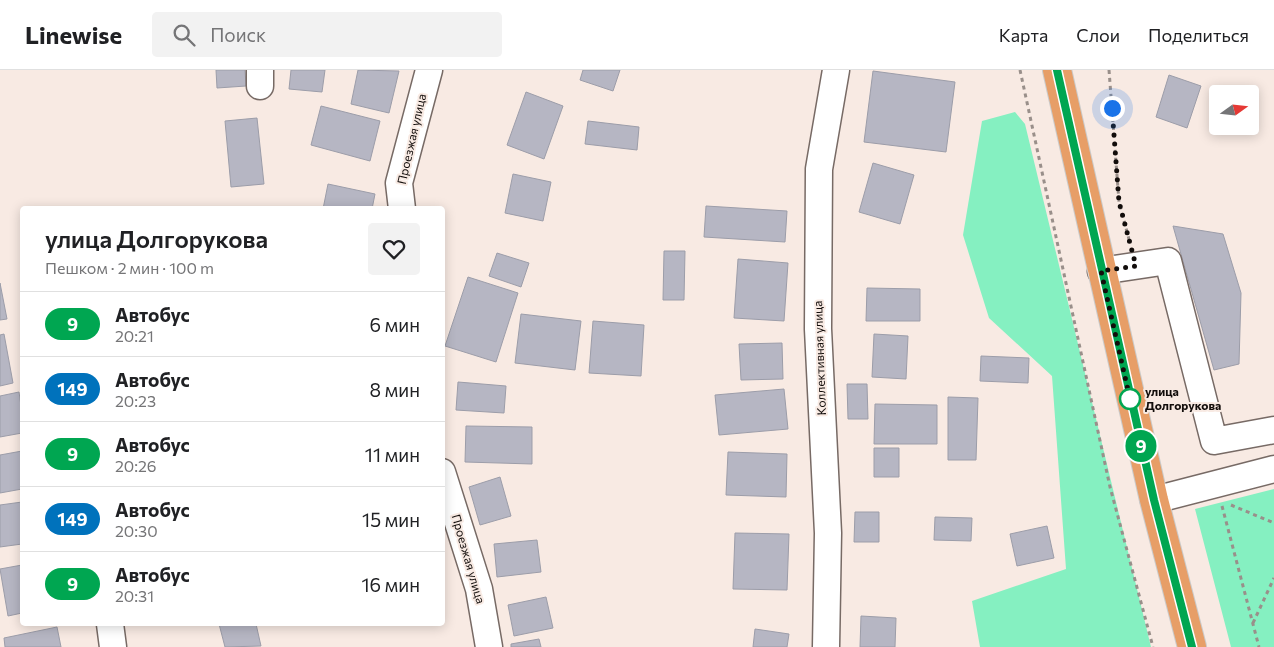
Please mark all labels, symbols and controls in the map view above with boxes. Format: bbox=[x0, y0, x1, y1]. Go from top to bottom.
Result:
search box bbox=[152, 12, 502, 57]
text: Linewise bbox=[25, 20, 122, 49]
icon: search bbox=[170, 21, 198, 49]
text: Поиск bbox=[210, 23, 266, 46]
text: Карта bbox=[999, 24, 1048, 46]
text: Слои bbox=[1076, 24, 1120, 46]
text: Поделиться bbox=[1148, 24, 1249, 46]
north arrow bbox=[1209, 85, 1259, 135]
map controls bbox=[1209, 85, 1259, 135]
street label: Проезжая улица bbox=[394, 92, 428, 185]
your location bbox=[1100, 96, 1125, 121]
button: heart bbox=[368, 223, 420, 275]
text: улица Долгорукова bbox=[45, 224, 268, 253]
text: Пешком · 2 мин · 100 m bbox=[45, 258, 214, 277]
street label: Коллективная улица bbox=[810, 300, 828, 416]
text: Автобус bbox=[115, 303, 190, 326]
text: 9 bbox=[67, 313, 78, 335]
text: 6 мин bbox=[370, 313, 420, 336]
text: 20:21 bbox=[115, 326, 154, 345]
text: Автобус bbox=[115, 368, 190, 391]
text: 149 bbox=[57, 378, 88, 400]
text: 8 мин bbox=[370, 378, 420, 401]
place label: улица Долгорукова bbox=[1145, 384, 1221, 412]
marker: улица Долгорукова bbox=[1119, 388, 1141, 410]
text: 20:23 bbox=[115, 391, 156, 410]
line badge: 9 bbox=[1125, 430, 1157, 462]
text: Автобус bbox=[115, 433, 190, 456]
text: 9 bbox=[1135, 435, 1147, 457]
text: 9 bbox=[67, 443, 78, 465]
text: 11 мин bbox=[365, 443, 420, 466]
text: 20:26 bbox=[115, 456, 157, 475]
text: Автобус bbox=[115, 498, 190, 521]
text: 149 bbox=[57, 508, 88, 530]
text: 15 мин bbox=[362, 508, 420, 531]
street label: Проезжая улица bbox=[449, 512, 488, 605]
text: 20:30 bbox=[115, 521, 158, 540]
text: Автобус bbox=[115, 563, 190, 586]
text: 9 bbox=[67, 573, 78, 595]
text: 16 мин bbox=[361, 573, 420, 596]
text: 20:31 bbox=[115, 586, 154, 605]

